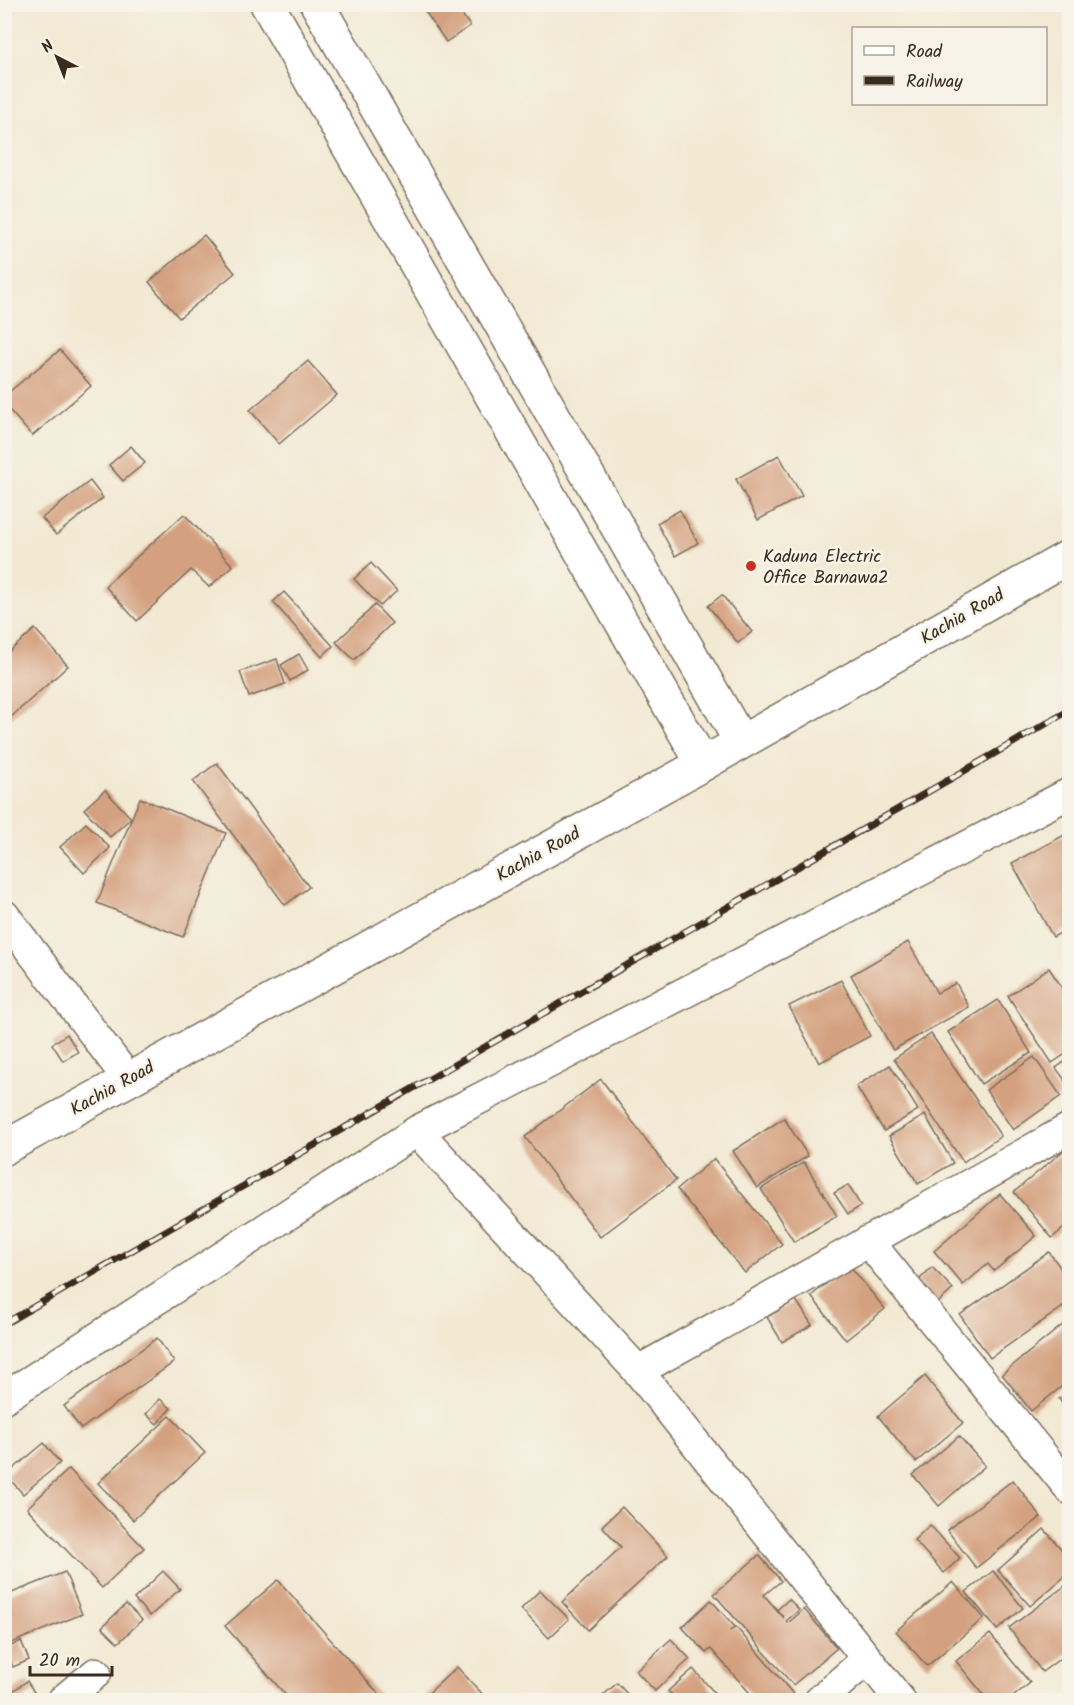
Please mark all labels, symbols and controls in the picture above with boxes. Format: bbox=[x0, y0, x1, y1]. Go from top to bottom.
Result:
north arrow bbox=[27, 27, 87, 87]
legend bbox=[852, 27, 1047, 105]
text: N bbox=[36, 34, 60, 60]
text: Road bbox=[906, 38, 943, 67]
text: Railway bbox=[906, 68, 963, 97]
place label: Kaduna Electric Office Barnawa2 bbox=[763, 543, 889, 593]
marker: Kaduna Electric Office Barnawa2 bbox=[744, 559, 758, 573]
street label: Kachia Road bbox=[915, 581, 1011, 653]
street label: Kachia Road bbox=[491, 820, 587, 890]
street label: Kachia Road bbox=[65, 1054, 161, 1124]
scale bar bbox=[30, 1639, 112, 1677]
text: 20 m bbox=[39, 1647, 80, 1676]

